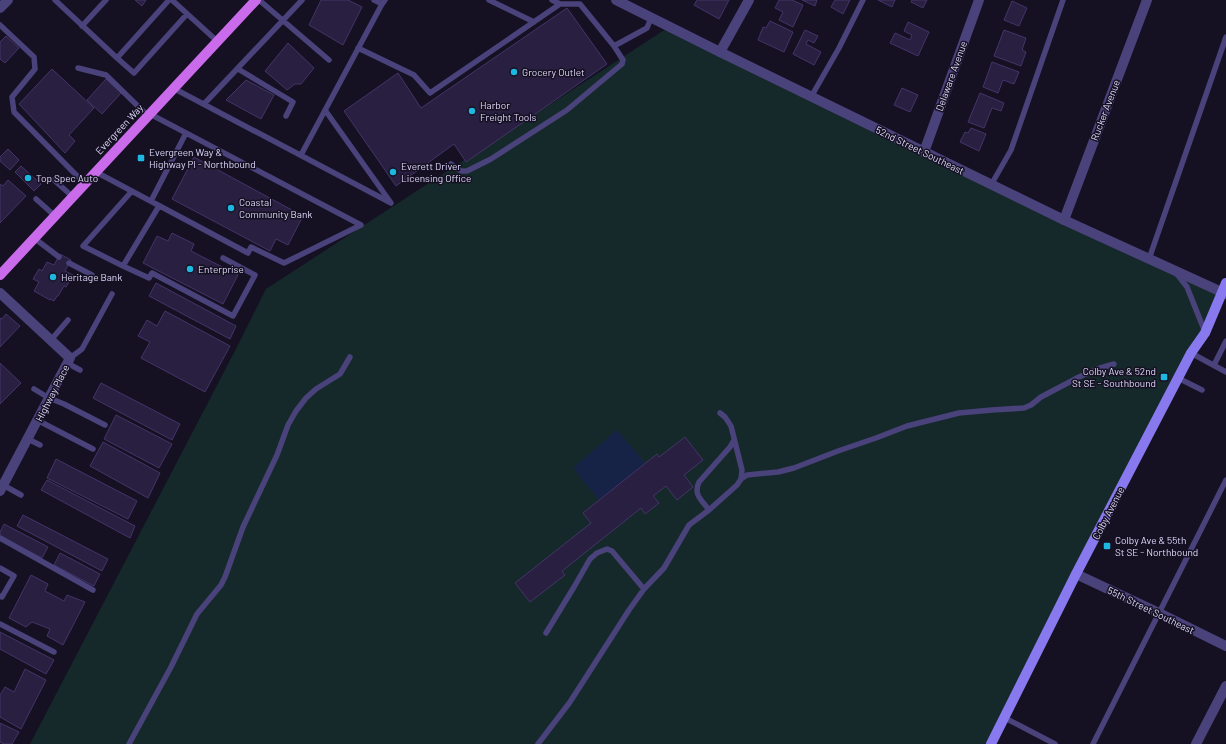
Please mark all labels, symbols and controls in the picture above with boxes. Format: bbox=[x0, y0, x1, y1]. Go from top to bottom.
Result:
street label: Delaware Avenue bbox=[933, 39, 969, 113]
place label: Grocery Outlet bbox=[522, 66, 585, 78]
marker: Grocery Outlet bbox=[509, 67, 519, 77]
street label: Rucker Avenue bbox=[1088, 78, 1122, 142]
place label: Harbor Freight Tools bbox=[480, 99, 537, 123]
street label: Evergreen Way bbox=[93, 101, 146, 157]
marker: Harbor Freight Tools bbox=[467, 106, 477, 116]
street label: 52nd Street Southeast bbox=[874, 123, 967, 177]
place label: Evergreen Way & Highway Pl - Northbound bbox=[149, 146, 256, 170]
marker: Evergreen Way & Highway Pl - Northbound bbox=[136, 153, 146, 163]
place label: Everett Driver Licensing Office bbox=[401, 160, 471, 184]
marker: Everett Driver Licensing Office bbox=[388, 167, 398, 177]
place label: Top Spec Auto bbox=[36, 172, 98, 184]
marker: Top Spec Auto bbox=[23, 173, 33, 183]
place label: Coastal Community Bank bbox=[239, 196, 312, 220]
marker: Coastal Community Bank bbox=[226, 203, 236, 213]
place label: Enterprise bbox=[198, 263, 244, 275]
marker: Enterprise bbox=[185, 264, 195, 274]
place label: Heritage Bank bbox=[61, 271, 122, 283]
marker: Heritage Bank bbox=[48, 272, 58, 282]
street label: Highway Place bbox=[33, 363, 71, 423]
place label: Colby Ave & 52nd St SE - Southbound bbox=[1072, 365, 1156, 389]
marker: Colby Ave & 52nd St SE - Southbound bbox=[1159, 372, 1169, 382]
street label: Colby Avenue bbox=[1090, 485, 1126, 541]
place label: Colby Ave & 55th St SE - Northbound bbox=[1115, 534, 1198, 558]
marker: Colby Ave & 55th St SE - Northbound bbox=[1102, 541, 1112, 551]
street label: 55th Street Southeast bbox=[1106, 584, 1197, 636]

